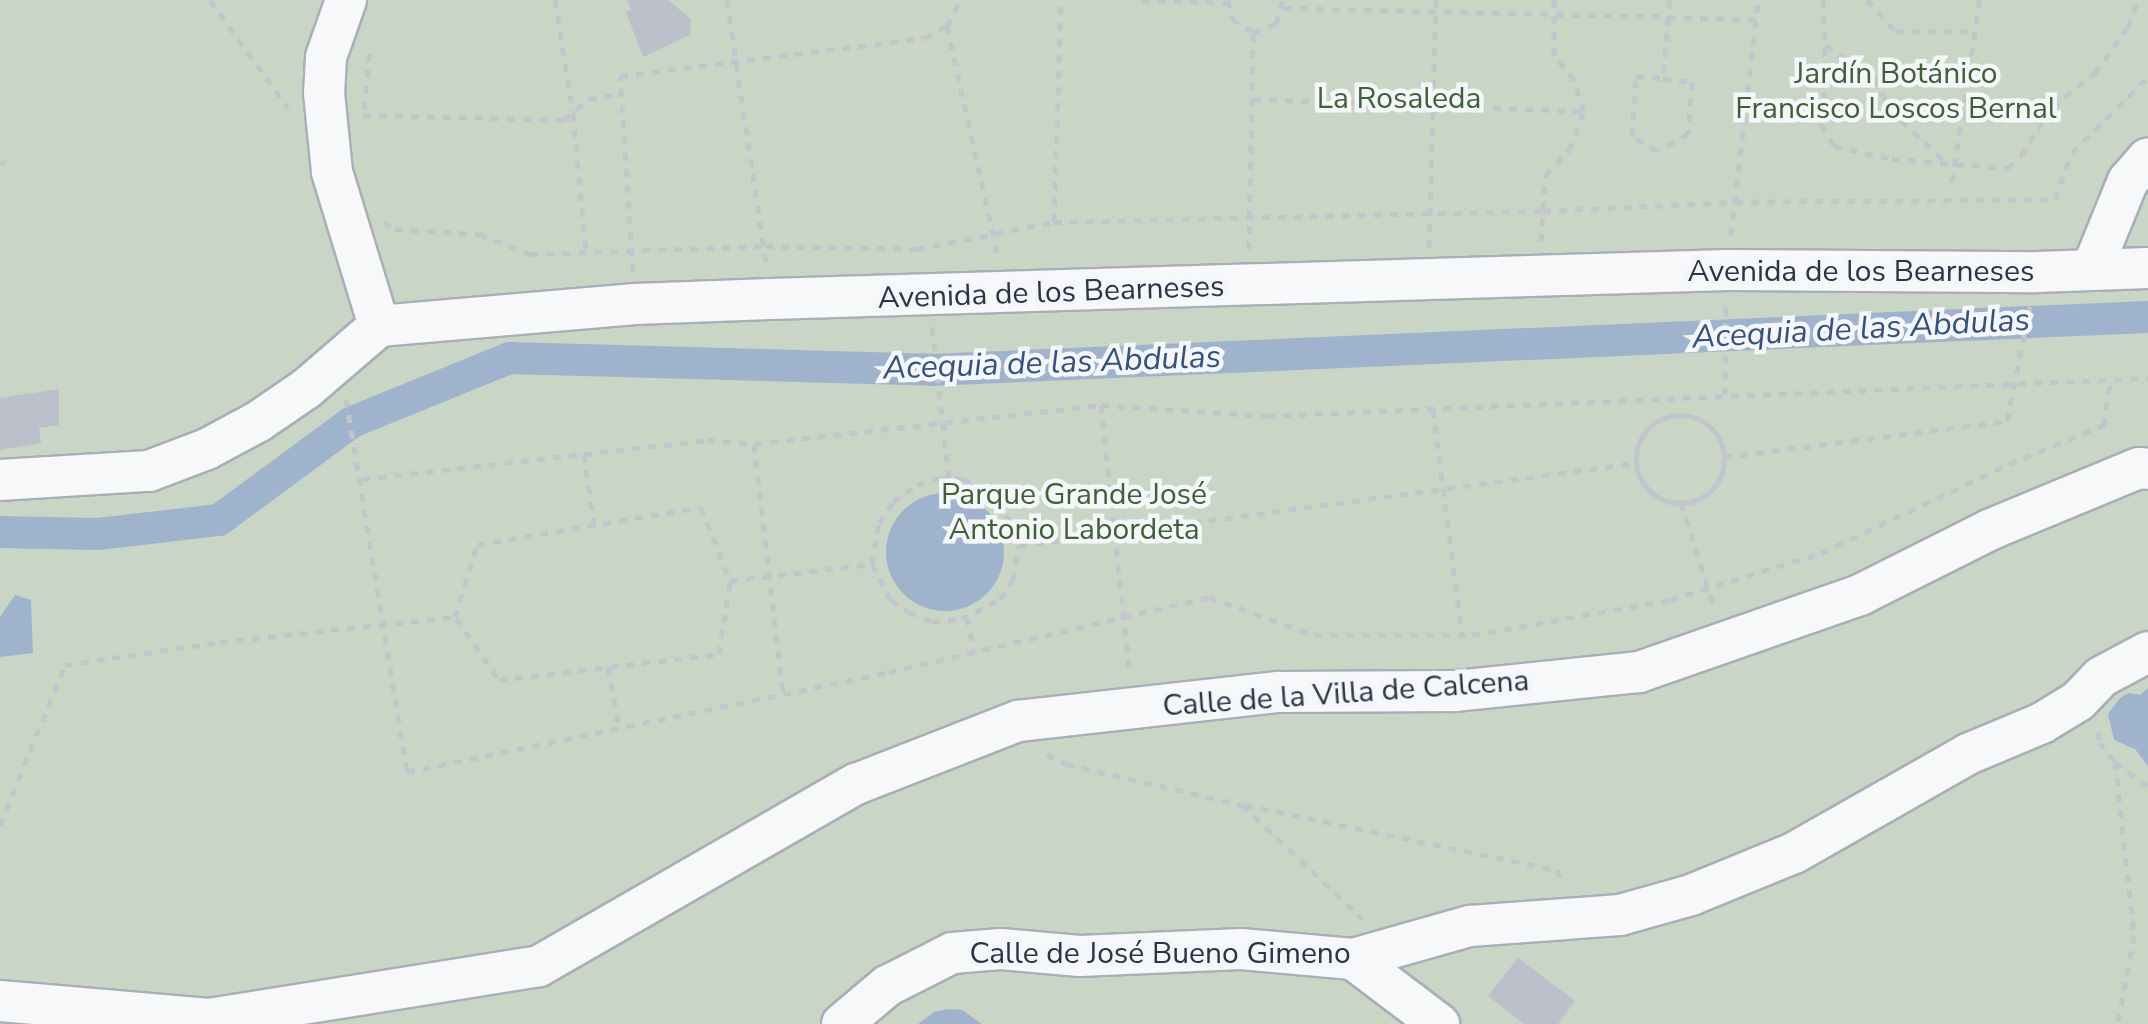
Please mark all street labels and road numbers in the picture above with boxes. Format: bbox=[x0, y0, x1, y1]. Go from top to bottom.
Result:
street label: Avenida de los Bearneses bbox=[1688, 254, 2034, 290]
street label: Avenida de los Bearneses bbox=[877, 269, 1225, 317]
street label: Calle de la Villa de Calcena bbox=[1161, 663, 1531, 725]
street label: Calle de José Bueno Gimeno bbox=[969, 936, 1351, 972]

